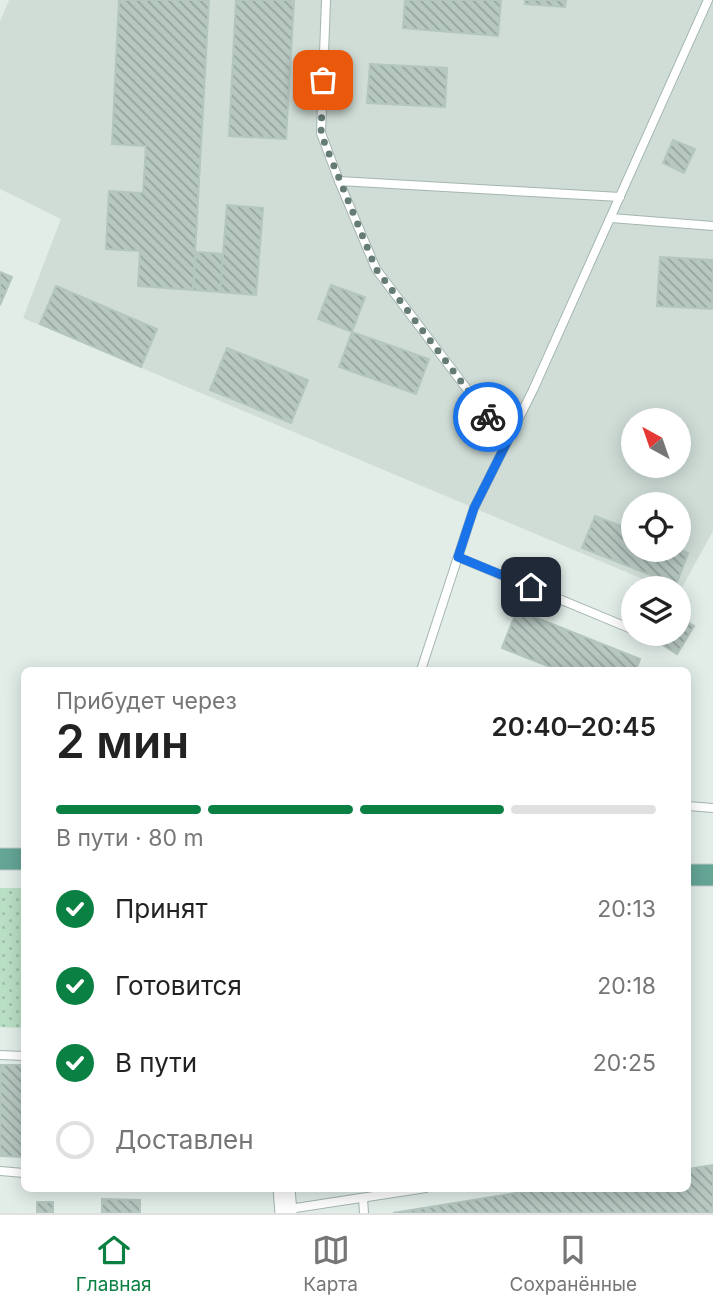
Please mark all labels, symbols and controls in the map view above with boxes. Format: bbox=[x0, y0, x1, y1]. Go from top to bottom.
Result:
pin bbox=[293, 50, 353, 110]
icon: bag bbox=[304, 61, 342, 99]
courier bbox=[453, 382, 523, 452]
icon: bike bbox=[469, 398, 507, 436]
north arrow bbox=[621, 408, 691, 478]
map controls bbox=[621, 408, 691, 646]
button: locate bbox=[621, 492, 691, 562]
pin bbox=[501, 557, 561, 617]
icon: home bbox=[512, 568, 550, 606]
button: layers bbox=[621, 576, 691, 646]
text: Прибудет через bbox=[56, 687, 237, 715]
text: 20:40–20:45 bbox=[492, 711, 656, 742]
text: 2 мин bbox=[56, 713, 189, 769]
text: В пути · 80 m bbox=[56, 824, 204, 852]
icon: check bbox=[56, 890, 94, 928]
text: Принят bbox=[115, 893, 208, 924]
text: 20:13 bbox=[597, 895, 656, 923]
icon: check bbox=[56, 967, 94, 1005]
text: Готовится bbox=[115, 970, 242, 1001]
text: 20:18 bbox=[597, 972, 656, 1000]
icon: check bbox=[56, 1044, 94, 1082]
text: В пути bbox=[115, 1047, 197, 1078]
text: 20:25 bbox=[593, 1049, 656, 1077]
text: Доставлен bbox=[115, 1124, 254, 1155]
tab: Главная bbox=[76, 1231, 152, 1296]
tab: Карта bbox=[303, 1231, 358, 1296]
tab: Сохранённые bbox=[510, 1231, 637, 1296]

